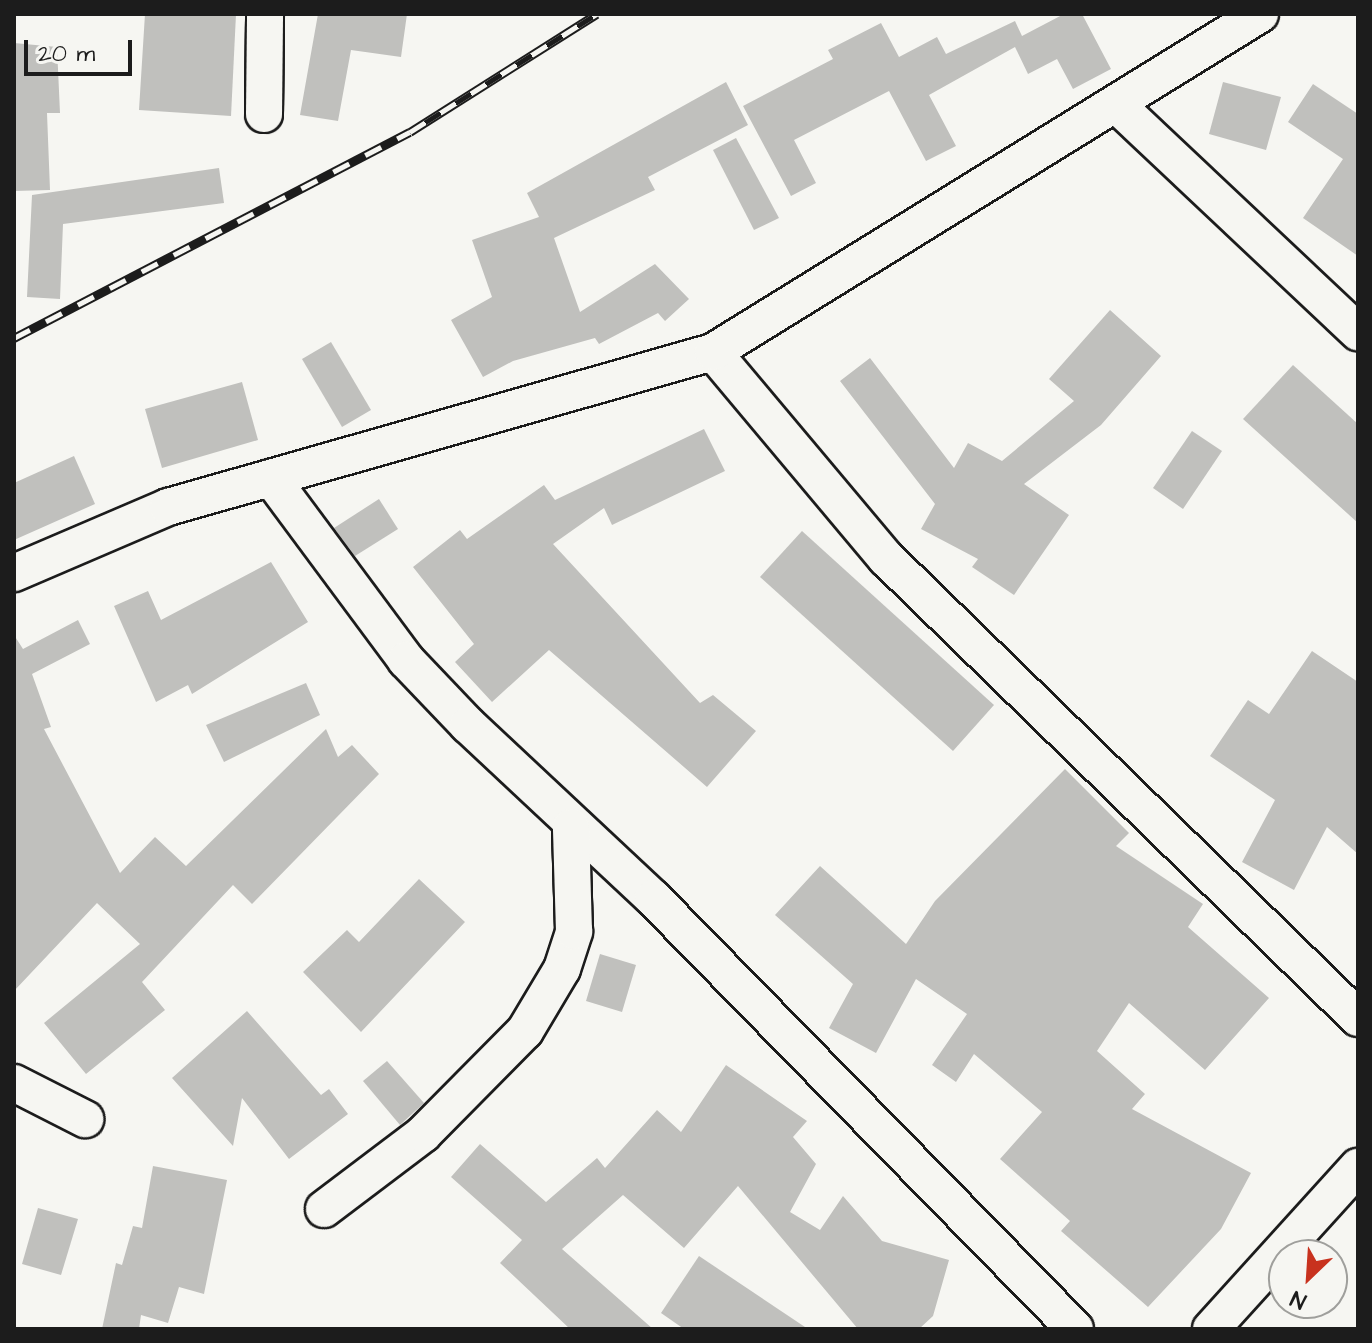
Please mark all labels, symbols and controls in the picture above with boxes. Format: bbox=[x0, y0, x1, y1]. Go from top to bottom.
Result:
scale bar bbox=[28, 24, 136, 74]
text: 20 m bbox=[38, 37, 95, 71]
north arrow bbox=[1268, 1239, 1348, 1319]
text: N bbox=[1286, 1282, 1311, 1316]

